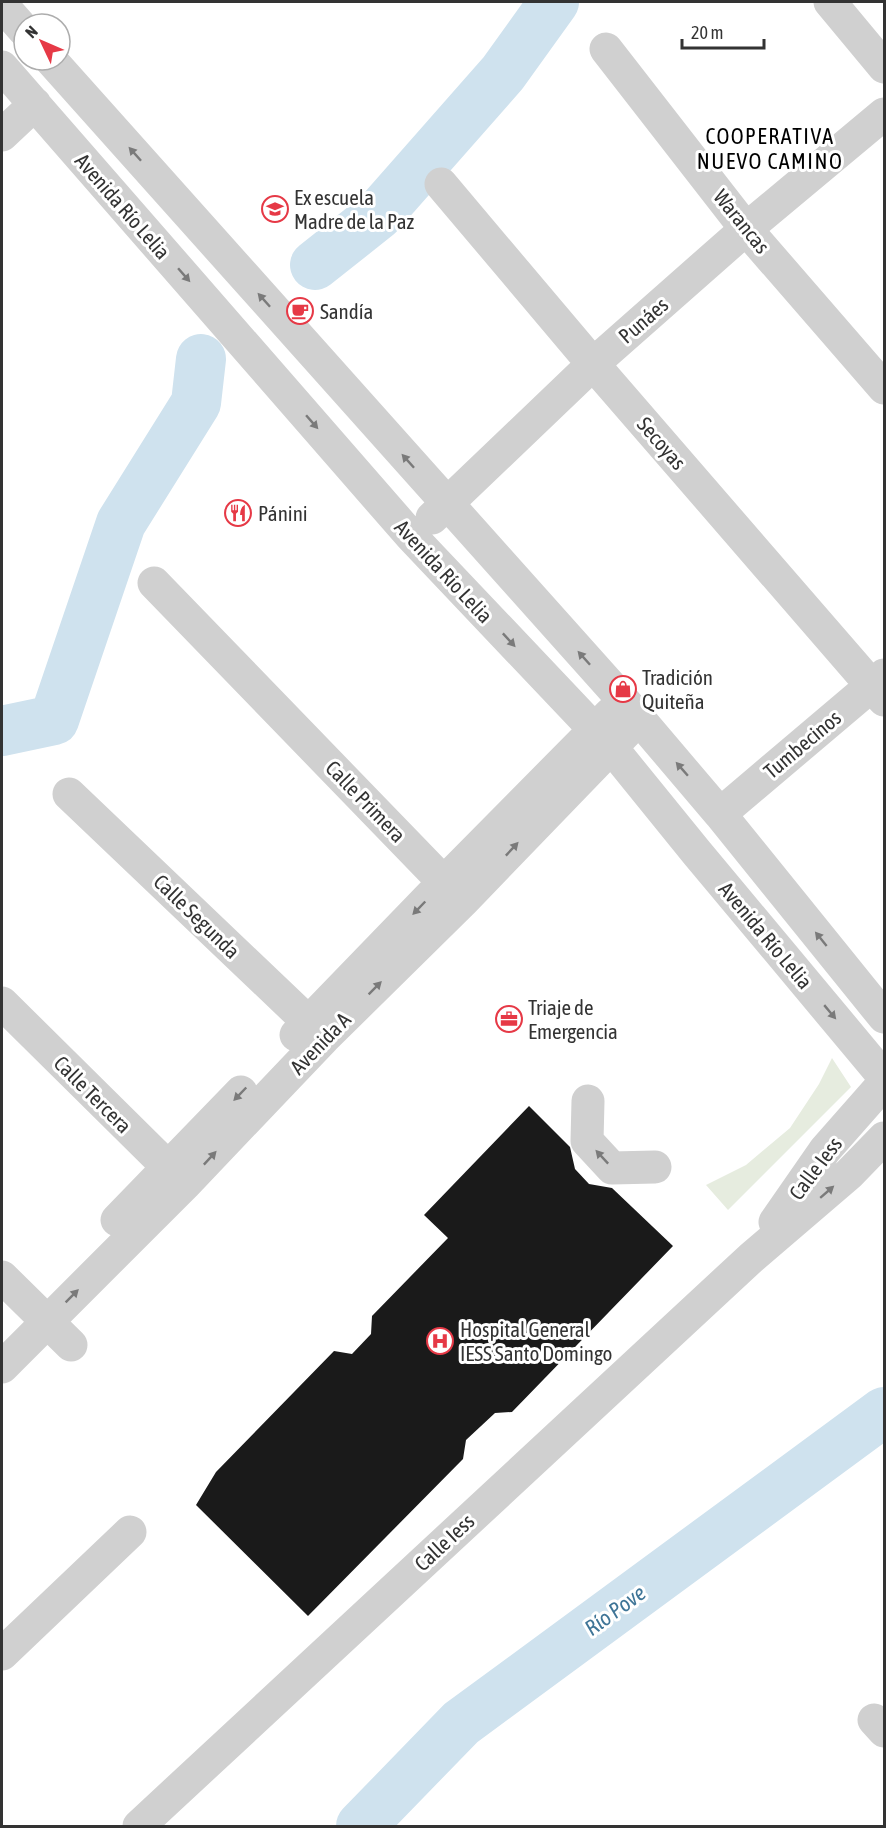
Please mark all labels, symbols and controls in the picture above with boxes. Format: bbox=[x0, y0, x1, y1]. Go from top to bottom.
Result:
north arrow bbox=[12, 12, 72, 72]
scale bar bbox=[682, 12, 764, 50]
text: N bbox=[21, 22, 41, 41]
text: 20 m bbox=[691, 22, 723, 43]
district label: COOPERATIVA NUEVO CAMINO bbox=[697, 123, 843, 174]
one-way arrow bbox=[129, 147, 142, 162]
street label: Avenida Río Lelia bbox=[71, 148, 175, 264]
street label: Warancas bbox=[709, 184, 775, 258]
place label: Ex escuela Madre de la Paz bbox=[294, 185, 415, 233]
school or university icon: Ex escuela Madre de la Paz bbox=[260, 194, 290, 224]
one-way arrow bbox=[177, 267, 190, 282]
street label: Punáes bbox=[613, 292, 673, 348]
one-way arrow bbox=[258, 293, 271, 308]
cafe icon: Sandía bbox=[285, 296, 315, 326]
place label: Sandía bbox=[320, 299, 373, 323]
street label: Secoyas bbox=[633, 412, 691, 474]
one-way arrow bbox=[305, 414, 318, 429]
one-way arrow bbox=[402, 454, 415, 469]
restaurant icon: Pánini bbox=[223, 498, 253, 528]
place label: Pánini bbox=[258, 501, 308, 525]
street label: Avenida Río Lelia bbox=[390, 515, 498, 627]
one-way arrow bbox=[502, 633, 516, 648]
one-way arrow bbox=[578, 651, 591, 666]
place label: Tradición Quiteña bbox=[642, 665, 713, 713]
shop icon: Tradición Quiteña bbox=[608, 674, 638, 704]
street label: Tumbecinos bbox=[759, 705, 845, 783]
street label: Calle Primera bbox=[321, 755, 411, 847]
one-way arrow bbox=[675, 761, 688, 777]
one-way arrow bbox=[504, 842, 518, 856]
street label: Calle Segunda bbox=[149, 869, 245, 963]
street label: Avenida Río Lelia bbox=[714, 877, 818, 993]
one-way arrow bbox=[412, 900, 426, 914]
one-way arrow bbox=[815, 931, 828, 947]
one-way arrow bbox=[367, 981, 381, 995]
place label: Triaje de Emergencia bbox=[528, 995, 618, 1043]
office icon: Triaje de Emergencia bbox=[494, 1004, 524, 1034]
one-way arrow bbox=[824, 1004, 837, 1020]
street label: Avenida A bbox=[285, 1007, 356, 1079]
street label: Calle Tercera bbox=[49, 1050, 137, 1138]
one-way arrow bbox=[233, 1086, 247, 1100]
street label: Calle Iess bbox=[784, 1132, 846, 1204]
one-way arrow bbox=[595, 1150, 609, 1164]
one-way arrow bbox=[203, 1151, 216, 1166]
one-way arrow bbox=[819, 1186, 835, 1199]
one-way arrow bbox=[65, 1290, 79, 1304]
place label: Hospital General IESS Santo Domingo bbox=[460, 1317, 612, 1365]
hospital icon: Hospital General IESS Santo Domingo bbox=[425, 1326, 455, 1356]
street label: Calle Iess bbox=[409, 1509, 479, 1575]
water label: Río Pove bbox=[579, 1579, 651, 1641]

